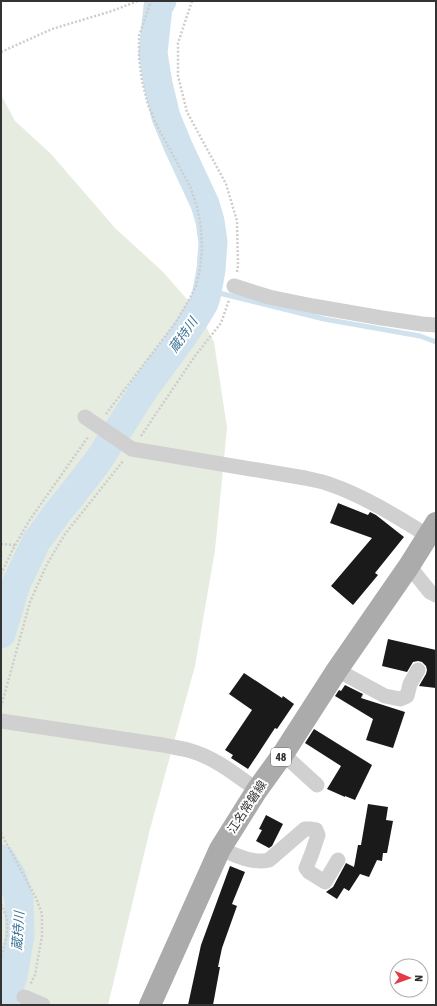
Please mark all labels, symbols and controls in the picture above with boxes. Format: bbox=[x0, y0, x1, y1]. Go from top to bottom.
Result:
water label: 蔵持川 bbox=[166, 313, 201, 355]
road number: 48 bbox=[271, 748, 291, 766]
street label: 江名常磐線 bbox=[225, 778, 269, 836]
water label: 蔵持川 bbox=[9, 909, 27, 951]
north arrow bbox=[389, 958, 429, 998]
text: N bbox=[413, 975, 425, 982]

